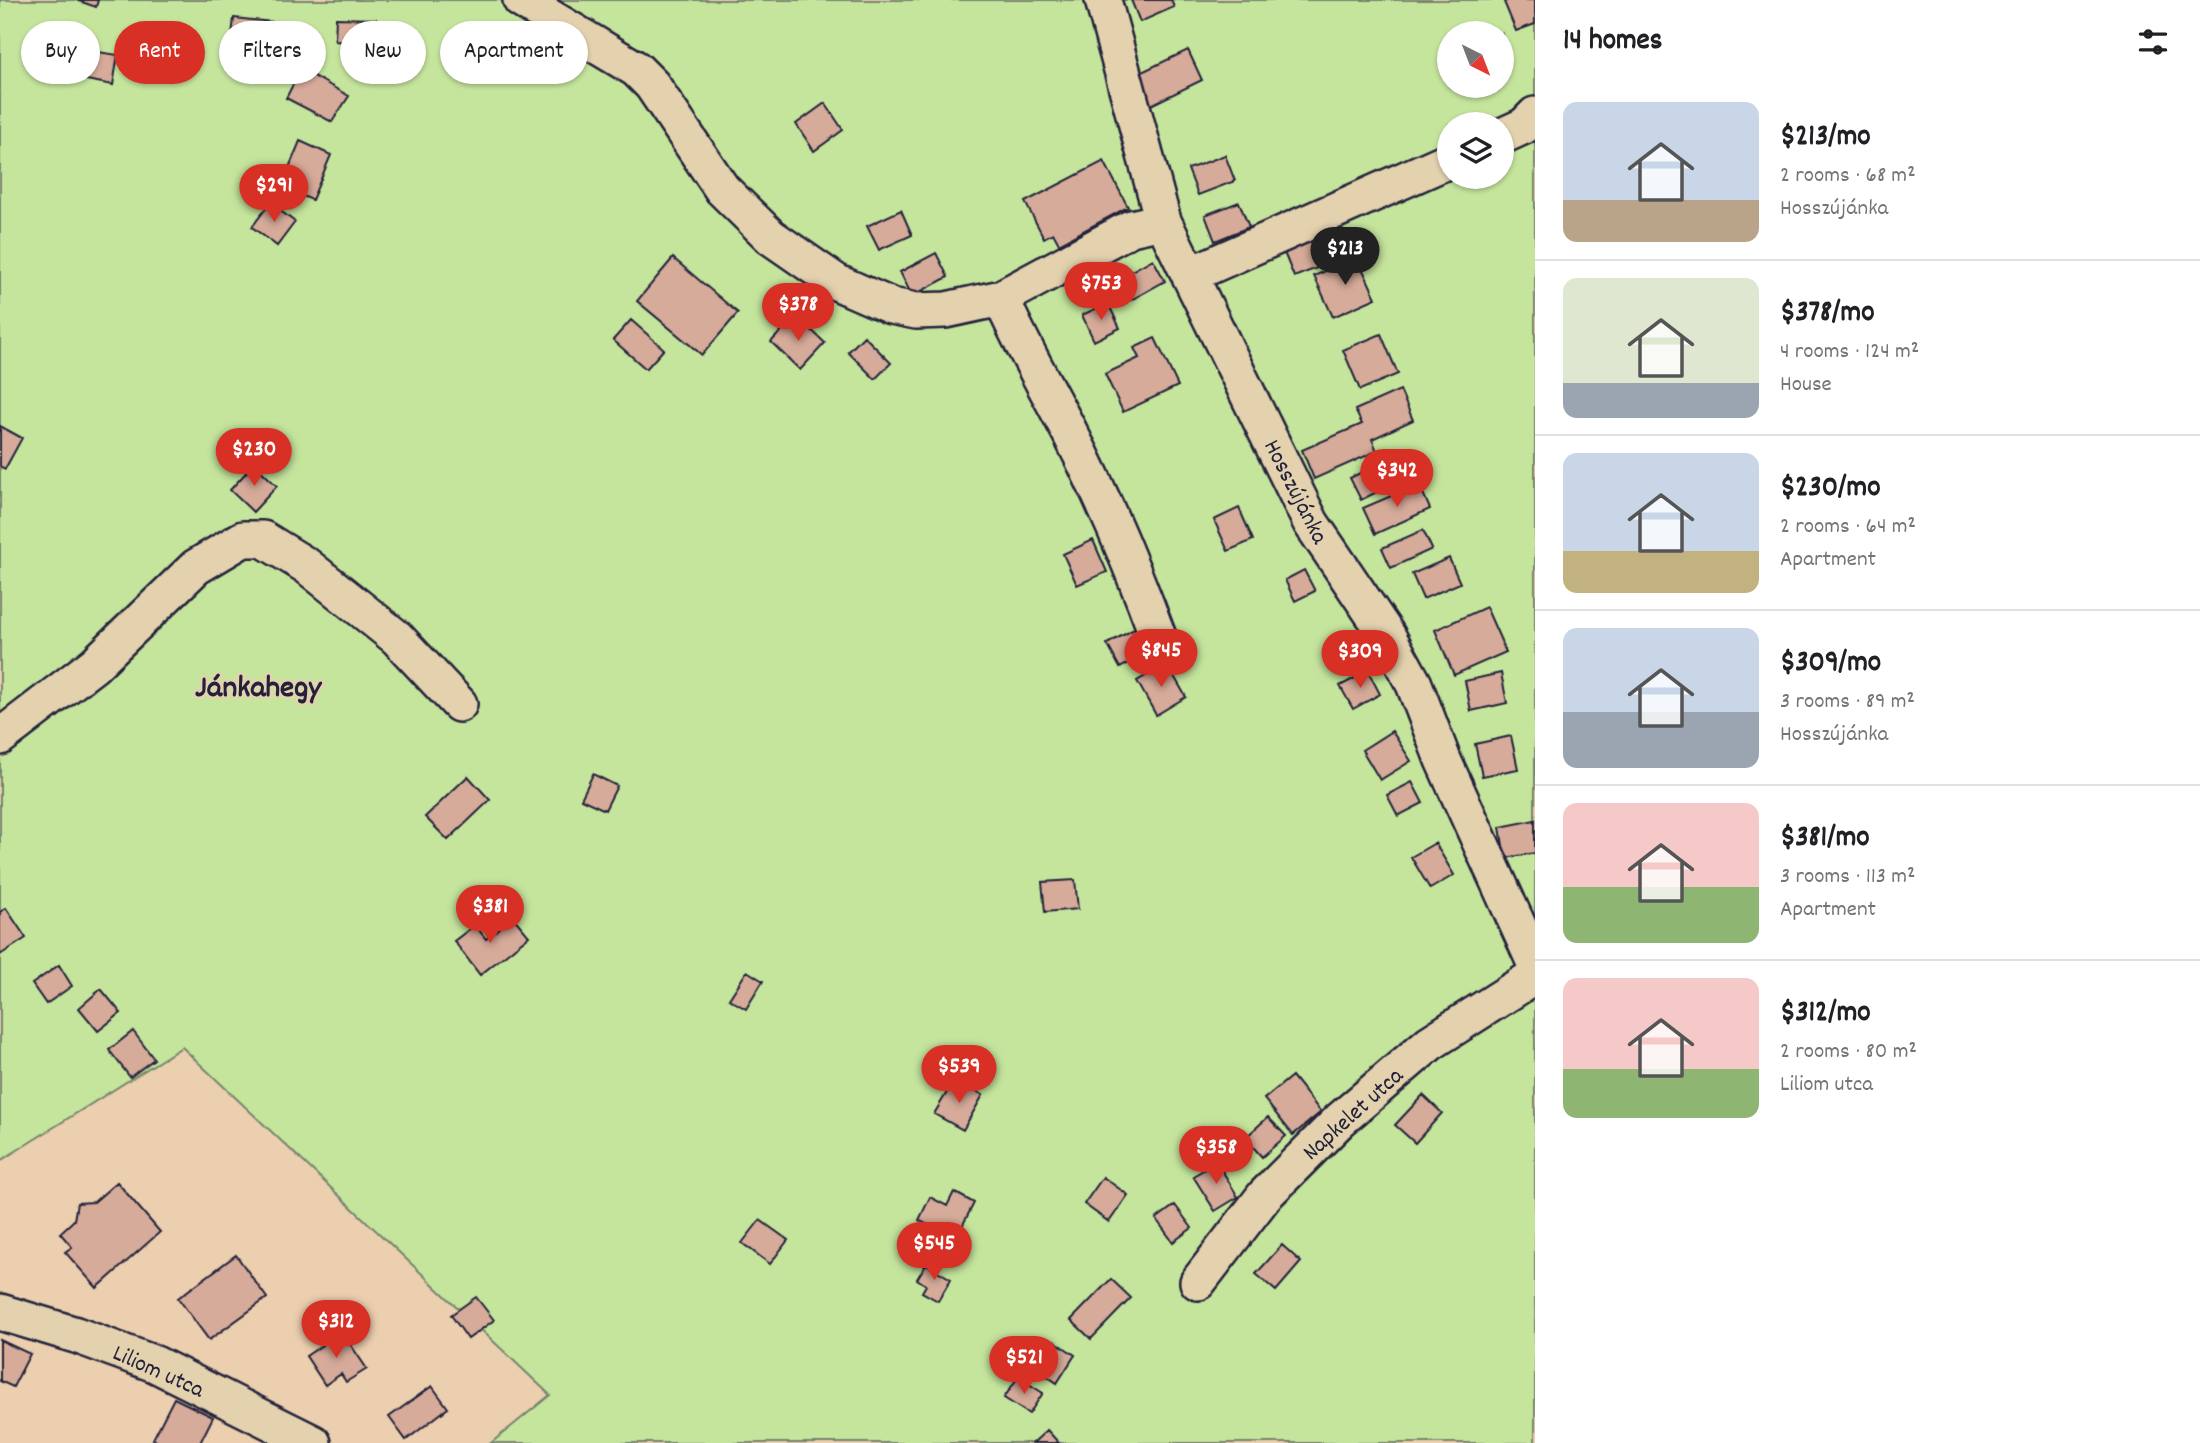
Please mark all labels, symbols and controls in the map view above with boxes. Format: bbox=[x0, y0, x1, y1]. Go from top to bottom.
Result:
chip: Buy bbox=[21, 21, 100, 84]
chip: Rent bbox=[114, 21, 205, 84]
chip: Filters bbox=[219, 21, 326, 84]
chip: New bbox=[340, 21, 426, 84]
chip: Apartment bbox=[440, 21, 588, 84]
north arrow bbox=[1437, 21, 1514, 98]
map controls bbox=[1437, 21, 1514, 189]
text: 14 homes bbox=[1563, 21, 1662, 64]
icon: filters bbox=[2134, 23, 2172, 61]
button: layers bbox=[1437, 112, 1514, 189]
text: $213/mo bbox=[1780, 117, 1871, 160]
icon: home bbox=[1619, 130, 1703, 214]
text: 2 rooms · 68 m² bbox=[1780, 160, 1916, 193]
pin: $291 bbox=[233, 164, 315, 224]
text: $291 bbox=[255, 170, 293, 203]
text: Hosszújánka bbox=[1780, 193, 1888, 226]
pin: $213 bbox=[1304, 228, 1386, 287]
text: $213 bbox=[1327, 233, 1363, 266]
pin: $753 bbox=[1060, 262, 1142, 322]
text: $753 bbox=[1080, 268, 1122, 301]
pin: $378 bbox=[757, 284, 839, 343]
text: $378 bbox=[778, 289, 818, 322]
text: $378/mo bbox=[1780, 293, 1875, 336]
icon: home bbox=[1619, 306, 1703, 390]
text: 4 rooms · 124 m² bbox=[1780, 336, 1919, 369]
text: House bbox=[1780, 369, 1832, 402]
pin: $230 bbox=[213, 428, 295, 488]
text: $230 bbox=[232, 434, 276, 467]
street label: Hosszújánka bbox=[1254, 434, 1335, 551]
pin: $342 bbox=[1356, 449, 1438, 509]
text: $342 bbox=[1376, 455, 1418, 488]
text: $230/mo bbox=[1780, 468, 1881, 511]
icon: home bbox=[1619, 481, 1703, 565]
text: 2 rooms · 64 m² bbox=[1780, 511, 1916, 544]
text: Apartment bbox=[1780, 544, 1876, 577]
pin: $845 bbox=[1120, 630, 1202, 689]
pin: $309 bbox=[1319, 630, 1401, 690]
text: $845 bbox=[1140, 635, 1182, 668]
text: $309 bbox=[1338, 636, 1382, 669]
text: $309/mo bbox=[1780, 643, 1881, 686]
icon: home bbox=[1619, 656, 1703, 740]
district label: Jánkahegy bbox=[195, 667, 322, 713]
text: 3 rooms · 89 m² bbox=[1780, 686, 1915, 719]
text: Hosszújánka bbox=[1780, 719, 1888, 752]
text: $381/mo bbox=[1780, 818, 1870, 861]
icon: home bbox=[1619, 831, 1703, 915]
text: 3 rooms · 113 m² bbox=[1780, 861, 1916, 894]
pin: $381 bbox=[449, 886, 531, 945]
text: $381 bbox=[472, 891, 508, 924]
text: Apartment bbox=[1780, 894, 1876, 927]
text: $312/mo bbox=[1780, 993, 1871, 1036]
icon: home bbox=[1619, 1006, 1703, 1090]
text: 2 rooms · 80 m² bbox=[1780, 1036, 1917, 1069]
pin: $539 bbox=[918, 1046, 1000, 1105]
text: $539 bbox=[937, 1051, 981, 1084]
street label: Napkelet utca bbox=[1296, 1060, 1412, 1170]
text: Liliom utca bbox=[1780, 1069, 1873, 1102]
pin: $358 bbox=[1175, 1126, 1257, 1186]
text: $358 bbox=[1195, 1132, 1237, 1165]
pin: $545 bbox=[893, 1222, 975, 1282]
text: $545 bbox=[913, 1228, 955, 1261]
pin: $312 bbox=[295, 1300, 377, 1360]
text: $312 bbox=[318, 1306, 354, 1339]
pin: $521 bbox=[983, 1336, 1065, 1396]
street label: Liliom utca bbox=[107, 1337, 210, 1408]
text: $521 bbox=[1005, 1342, 1043, 1375]

